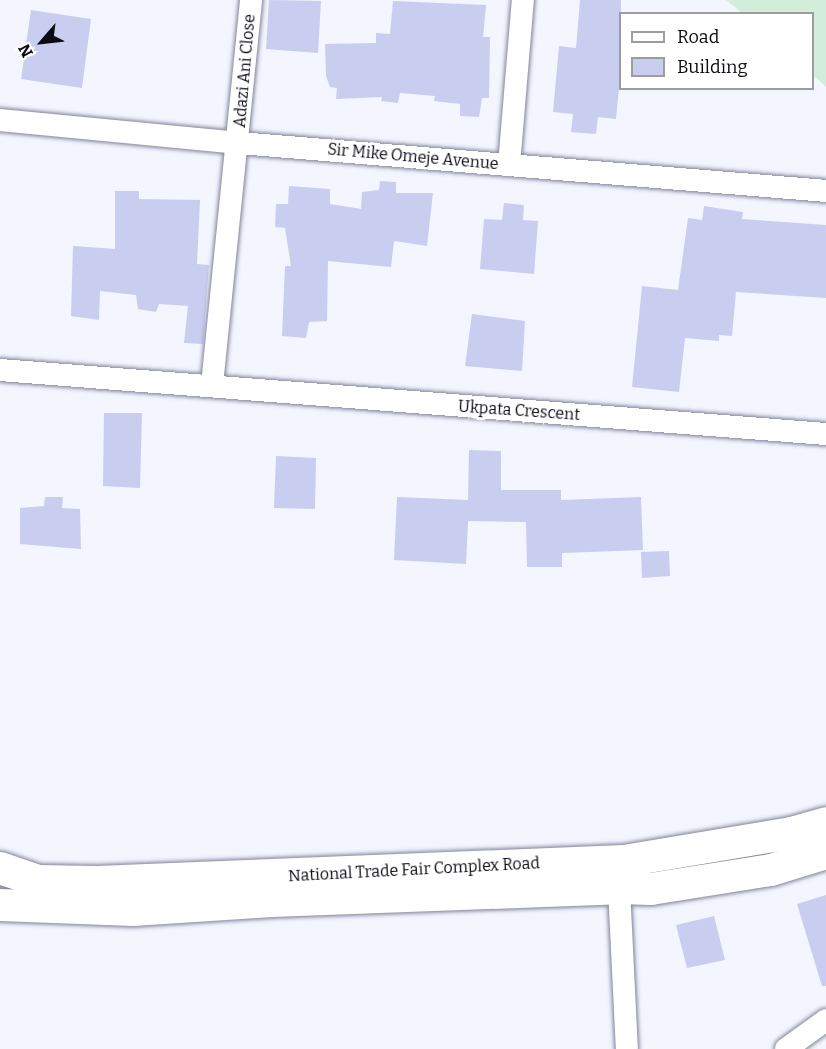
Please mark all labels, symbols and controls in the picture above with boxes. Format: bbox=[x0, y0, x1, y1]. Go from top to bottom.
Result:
north arrow bbox=[12, 12, 72, 72]
legend bbox=[619, 12, 814, 90]
street label: Adazi Ani Close bbox=[230, 13, 260, 129]
text: Road bbox=[677, 26, 719, 48]
text: N bbox=[14, 41, 37, 61]
text: Building bbox=[677, 56, 748, 78]
street label: Sir Mike Omeje Avenue bbox=[327, 140, 499, 174]
street label: Ukpata Crescent bbox=[457, 397, 581, 425]
street label: National Trade Fair Complex Road bbox=[288, 854, 540, 886]

